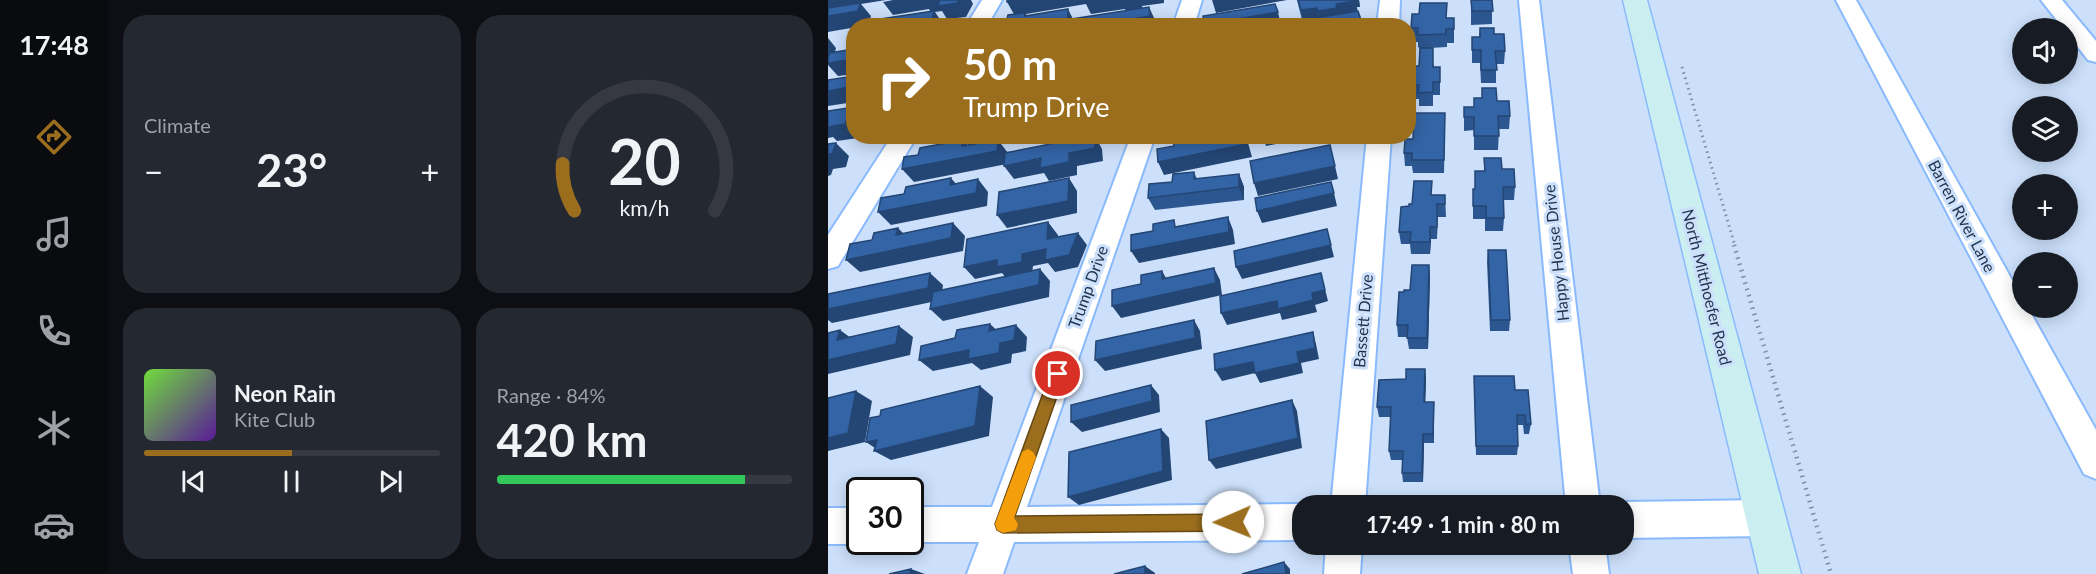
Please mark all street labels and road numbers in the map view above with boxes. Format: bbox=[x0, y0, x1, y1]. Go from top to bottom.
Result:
street label: Barren River Lane bbox=[1925, 156, 2000, 275]
street label: Happy House Drive bbox=[1539, 184, 1572, 322]
street label: North Mitthoefer Road bbox=[1679, 207, 1736, 367]
street label: Trump Drive bbox=[1064, 243, 1111, 331]
street label: Bassett Drive bbox=[1349, 274, 1376, 368]

